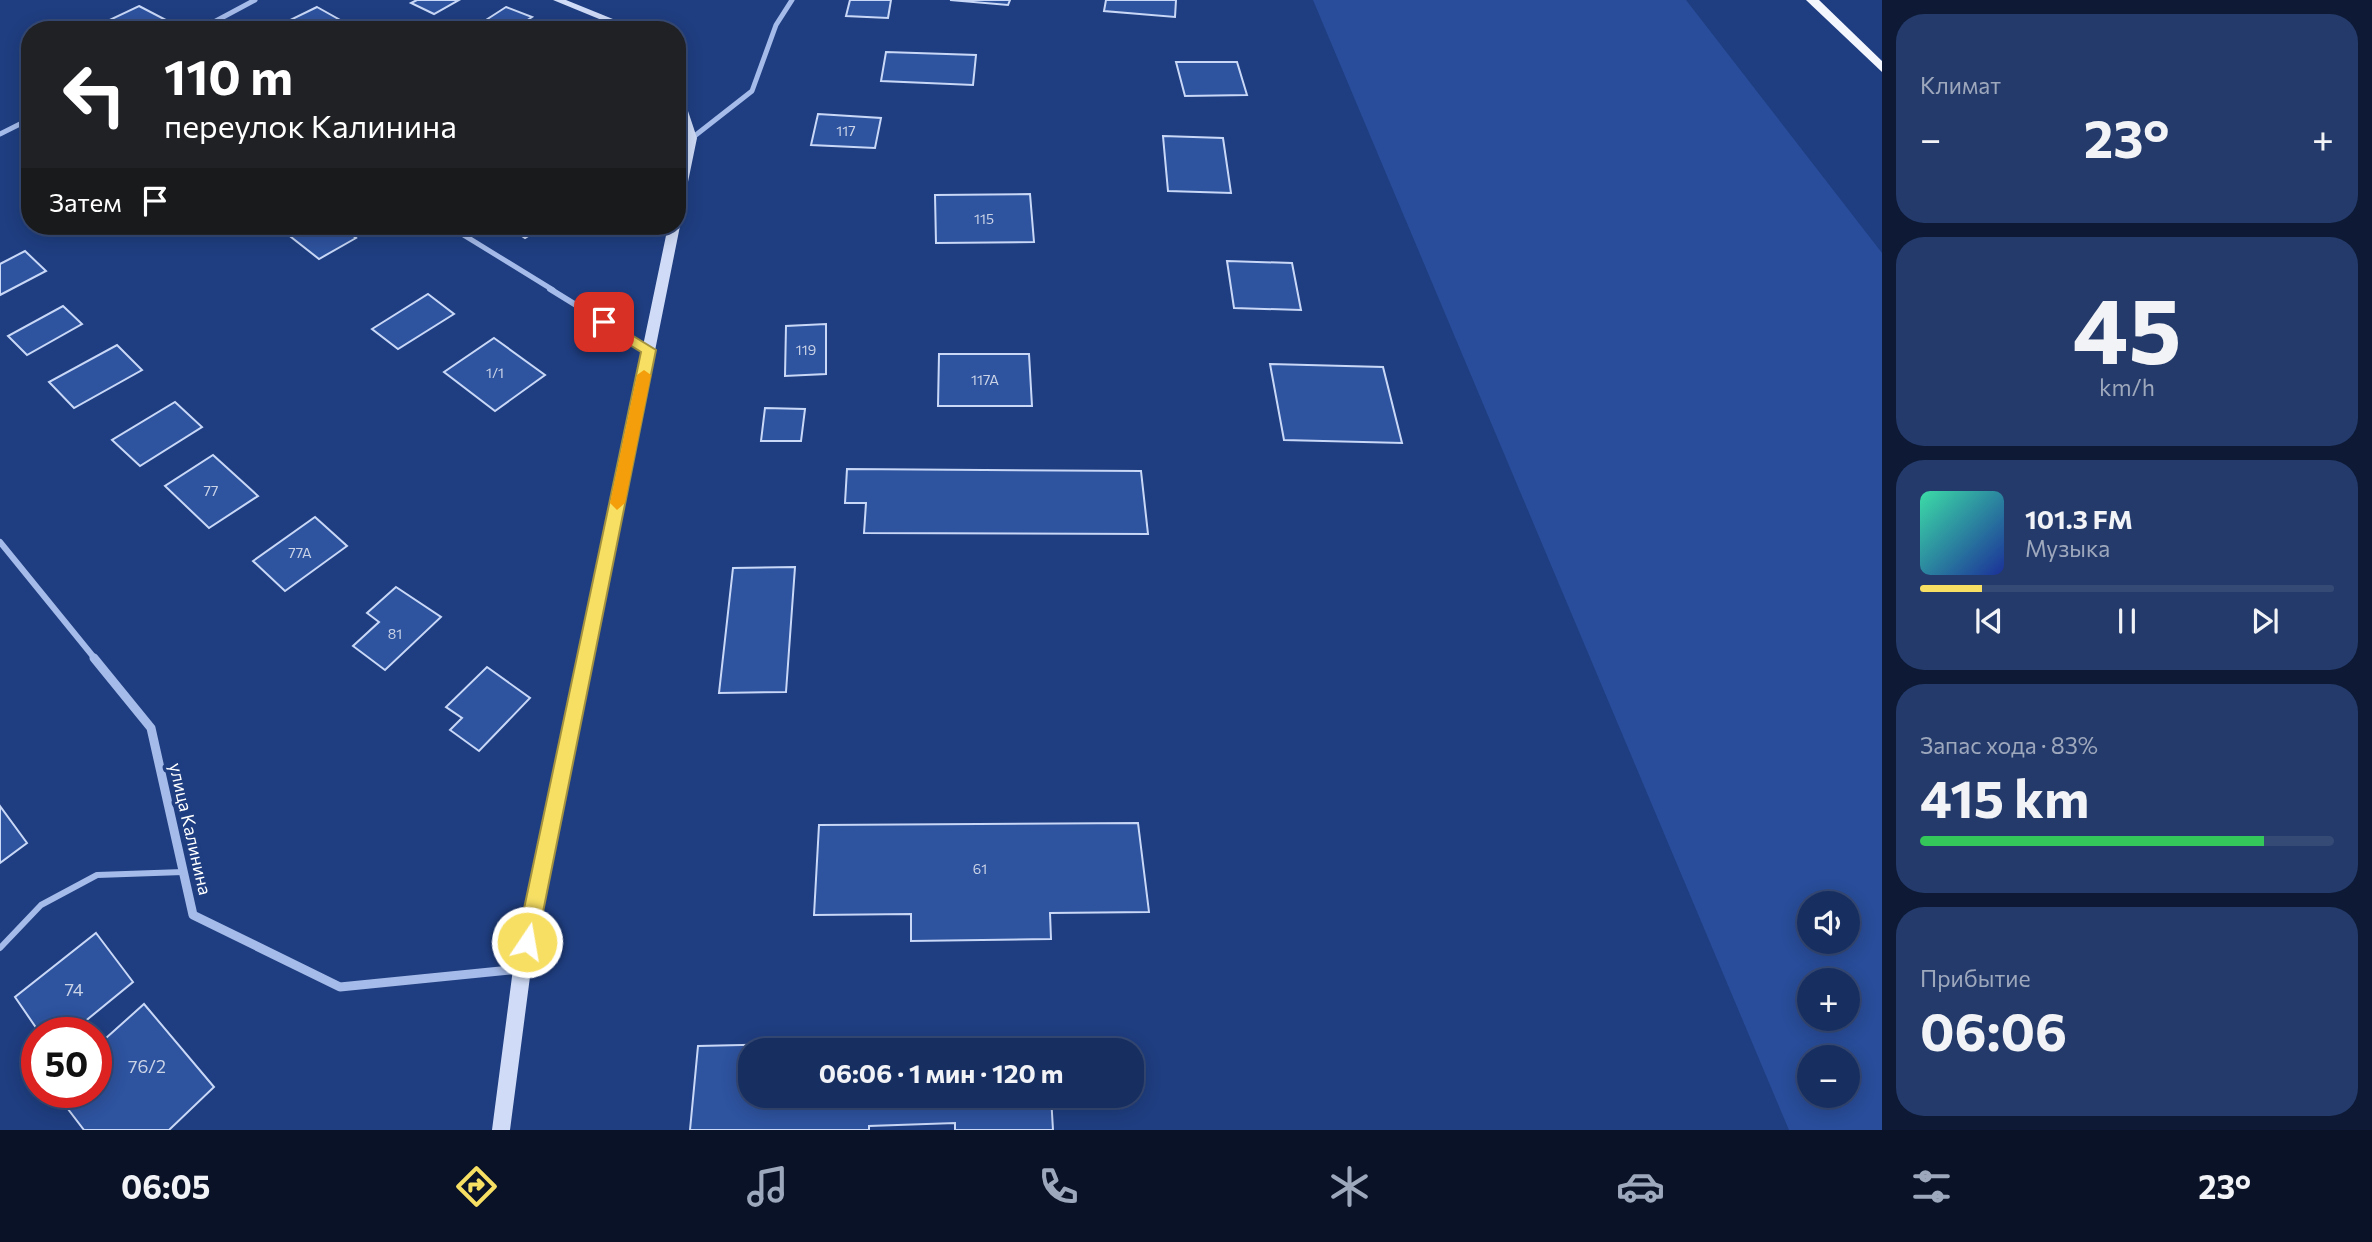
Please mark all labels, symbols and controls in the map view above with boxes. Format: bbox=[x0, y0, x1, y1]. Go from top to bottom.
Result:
text: 110 m bbox=[164, 45, 293, 105]
icon: left bbox=[49, 49, 140, 140]
text: Климат bbox=[1920, 71, 2001, 99]
text: переулок Калинина bbox=[164, 105, 457, 145]
text: 23° bbox=[2084, 105, 2170, 169]
text: − bbox=[1920, 114, 1942, 161]
text: + bbox=[2312, 114, 2334, 161]
house number: 117 bbox=[836, 122, 856, 139]
icon: arrive bbox=[136, 182, 174, 220]
text: Затем bbox=[49, 186, 122, 217]
house number: 115 bbox=[974, 210, 994, 227]
text: 45 bbox=[2073, 271, 2181, 383]
pin bbox=[574, 292, 634, 352]
icon: arrive bbox=[585, 303, 623, 341]
house number: 119 bbox=[796, 341, 816, 358]
house number: 1/1 bbox=[486, 364, 504, 381]
house number: 117А bbox=[971, 371, 999, 388]
text: km/h bbox=[2099, 373, 2155, 401]
house number: 77 bbox=[204, 482, 218, 499]
text: 101.3 FM bbox=[2025, 503, 2133, 534]
text: Музыка bbox=[2025, 534, 2110, 562]
house number: 77А bbox=[288, 544, 312, 561]
icon: previous bbox=[1970, 602, 2008, 640]
icon: pause bbox=[2108, 602, 2146, 640]
icon: next bbox=[2246, 602, 2284, 640]
house number: 81 bbox=[388, 625, 402, 642]
text: Запас хода · 83% bbox=[1920, 731, 2098, 759]
street label: улица Калинина bbox=[165, 761, 217, 897]
text: 415 km bbox=[1920, 765, 2089, 829]
house number: 61 bbox=[973, 860, 987, 877]
map controls bbox=[1797, 891, 1860, 1108]
button: sound bbox=[1797, 891, 1860, 954]
position arrow bbox=[490, 905, 564, 979]
text: Прибытие bbox=[1920, 964, 2031, 992]
button: + bbox=[1797, 968, 1860, 1031]
house number: 74 bbox=[64, 978, 84, 1000]
text: 06:06 bbox=[1920, 998, 2067, 1062]
speed limit sign: 50 bbox=[21, 1017, 112, 1108]
button: − bbox=[1797, 1045, 1860, 1108]
house number: 76/2 bbox=[128, 1055, 166, 1077]
text: 06:06 · 1 мин · 120 m bbox=[819, 1057, 1063, 1088]
icon: directions bbox=[452, 1162, 501, 1211]
icon: music bbox=[743, 1162, 792, 1211]
icon: phone bbox=[1034, 1162, 1083, 1211]
icon: climate bbox=[1325, 1162, 1374, 1211]
icon: car bbox=[1616, 1162, 1665, 1211]
icon: filters bbox=[1907, 1162, 1956, 1211]
text: 06:05 bbox=[121, 1166, 210, 1206]
text: 23° bbox=[2198, 1166, 2251, 1206]

